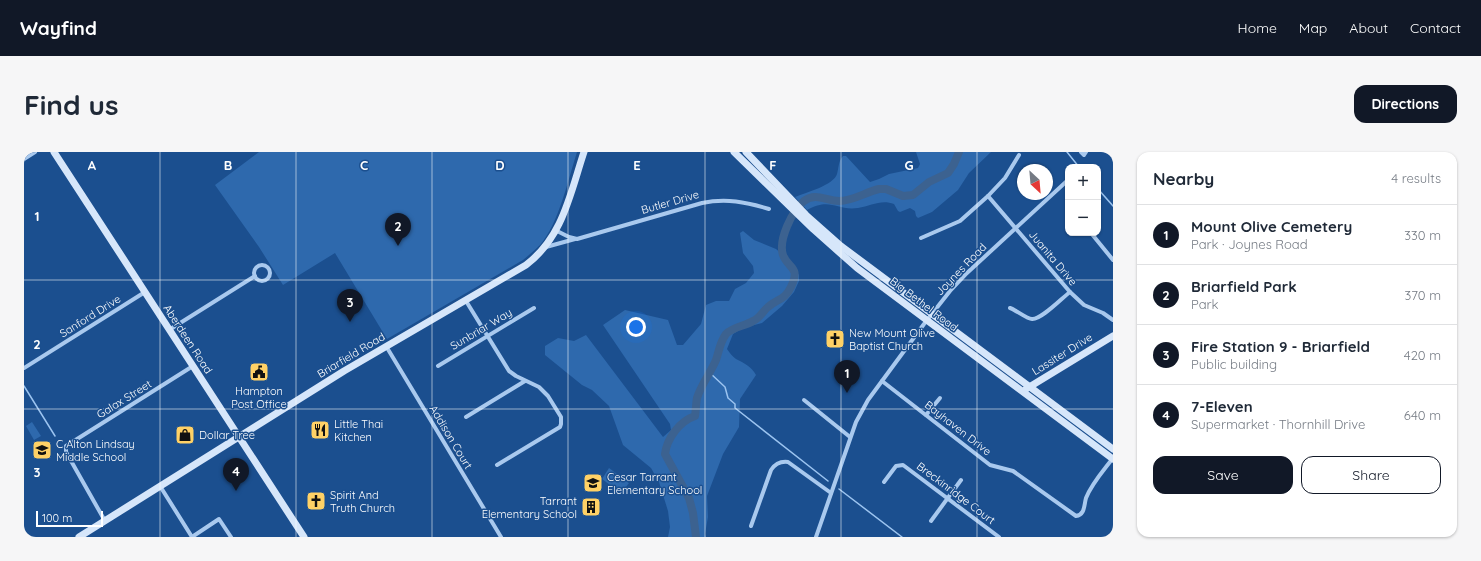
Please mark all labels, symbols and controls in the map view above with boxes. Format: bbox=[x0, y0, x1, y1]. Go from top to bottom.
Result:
text: Wayfind bbox=[20, 16, 97, 40]
text: Home bbox=[1238, 19, 1277, 37]
text: Map bbox=[1299, 19, 1327, 37]
text: About bbox=[1349, 19, 1388, 37]
text: Contact bbox=[1410, 19, 1461, 37]
button: Directions bbox=[1354, 85, 1457, 123]
text: Find us bbox=[24, 87, 118, 122]
text: A bbox=[88, 157, 97, 173]
text: B bbox=[224, 157, 232, 173]
text: C bbox=[360, 157, 368, 173]
text: D bbox=[495, 157, 505, 173]
text: E bbox=[633, 157, 641, 173]
text: F bbox=[769, 157, 777, 173]
text: G bbox=[904, 157, 914, 173]
north arrow bbox=[1017, 164, 1053, 200]
map controls bbox=[1065, 164, 1101, 236]
button: + bbox=[1065, 164, 1101, 200]
text: Nearby bbox=[1153, 168, 1214, 189]
text: 4 results bbox=[1391, 170, 1441, 186]
street label: Butler Drive bbox=[639, 187, 701, 217]
button: − bbox=[1065, 200, 1101, 236]
text: 1 bbox=[34, 208, 40, 224]
pin: 2 bbox=[385, 213, 411, 246]
text: Mount Olive Cemetery bbox=[1191, 217, 1352, 236]
text: 1 bbox=[1163, 227, 1169, 243]
text: 330 m bbox=[1404, 227, 1441, 243]
street label: Juanita Drive bbox=[1026, 228, 1080, 288]
text: Park · Joynes Road bbox=[1191, 236, 1308, 252]
street label: Joynes Road bbox=[933, 240, 989, 298]
street label: Big Bethel Road bbox=[887, 274, 961, 334]
text: Briarfield Park bbox=[1191, 277, 1297, 296]
text: 2 bbox=[1162, 287, 1170, 303]
text: 370 m bbox=[1404, 287, 1441, 303]
pin: 3 bbox=[337, 289, 363, 322]
street label: Sanford Drive bbox=[57, 292, 123, 340]
text: Park bbox=[1191, 296, 1219, 312]
street label: Aberdeen Road bbox=[160, 302, 216, 376]
street label: Sunbriar Way bbox=[448, 305, 514, 353]
your location bbox=[626, 317, 646, 337]
place label: New Mount Olive Baptist Church bbox=[849, 326, 935, 353]
church icon: New Mount Olive Baptist Church bbox=[824, 328, 846, 350]
street label: Briarfield Road bbox=[315, 329, 387, 381]
street label: Lassiter Drive bbox=[1029, 330, 1095, 378]
text: 2 bbox=[33, 336, 41, 352]
text: Fire Station 9 - Briarfield bbox=[1191, 337, 1370, 356]
text: 3 bbox=[1163, 347, 1169, 363]
text: 420 m bbox=[1404, 347, 1441, 363]
text: Public building bbox=[1191, 356, 1277, 372]
pin: 1 bbox=[834, 360, 860, 393]
public building icon: Hampton Post Office bbox=[248, 361, 270, 383]
street label: Galax Street bbox=[94, 376, 154, 421]
place label: Hampton Post Office bbox=[231, 384, 287, 411]
text: 7-Eleven bbox=[1191, 397, 1253, 416]
street label: Bayhaven Drive bbox=[922, 398, 994, 458]
street label: Addison Court bbox=[426, 403, 476, 472]
text: 4 bbox=[1162, 407, 1170, 423]
text: 640 m bbox=[1404, 407, 1441, 423]
text: Supermarket · Thornhill Drive bbox=[1191, 416, 1365, 432]
place label: Little Thai Kitchen bbox=[334, 417, 383, 444]
restaurant icon: Little Thai Kitchen bbox=[309, 419, 331, 441]
shop icon: Dollar Tree bbox=[174, 424, 196, 446]
place label: Dollar Tree bbox=[199, 428, 255, 442]
place label: C Alton Lindsay Middle School bbox=[56, 437, 135, 464]
school or university icon: C Alton Lindsay Middle School bbox=[31, 439, 53, 461]
button: Save bbox=[1153, 456, 1293, 494]
button: Share bbox=[1301, 456, 1441, 494]
pin: 4 bbox=[223, 458, 249, 491]
street label: Breckinridge Court bbox=[914, 459, 998, 527]
text: 3 bbox=[34, 464, 41, 480]
place label: Cesar Tarrant Elementary School bbox=[607, 470, 702, 497]
school or university icon: Cesar Tarrant Elementary School bbox=[582, 472, 604, 494]
place label: Spirit And Truth Church bbox=[330, 488, 395, 515]
church icon: Spirit And Truth Church bbox=[305, 490, 327, 512]
place label: Tarrant Elementary School bbox=[482, 494, 577, 521]
building icon: Tarrant Elementary School bbox=[580, 496, 602, 518]
scale bar bbox=[36, 509, 103, 528]
text: 100 m bbox=[42, 511, 72, 525]

